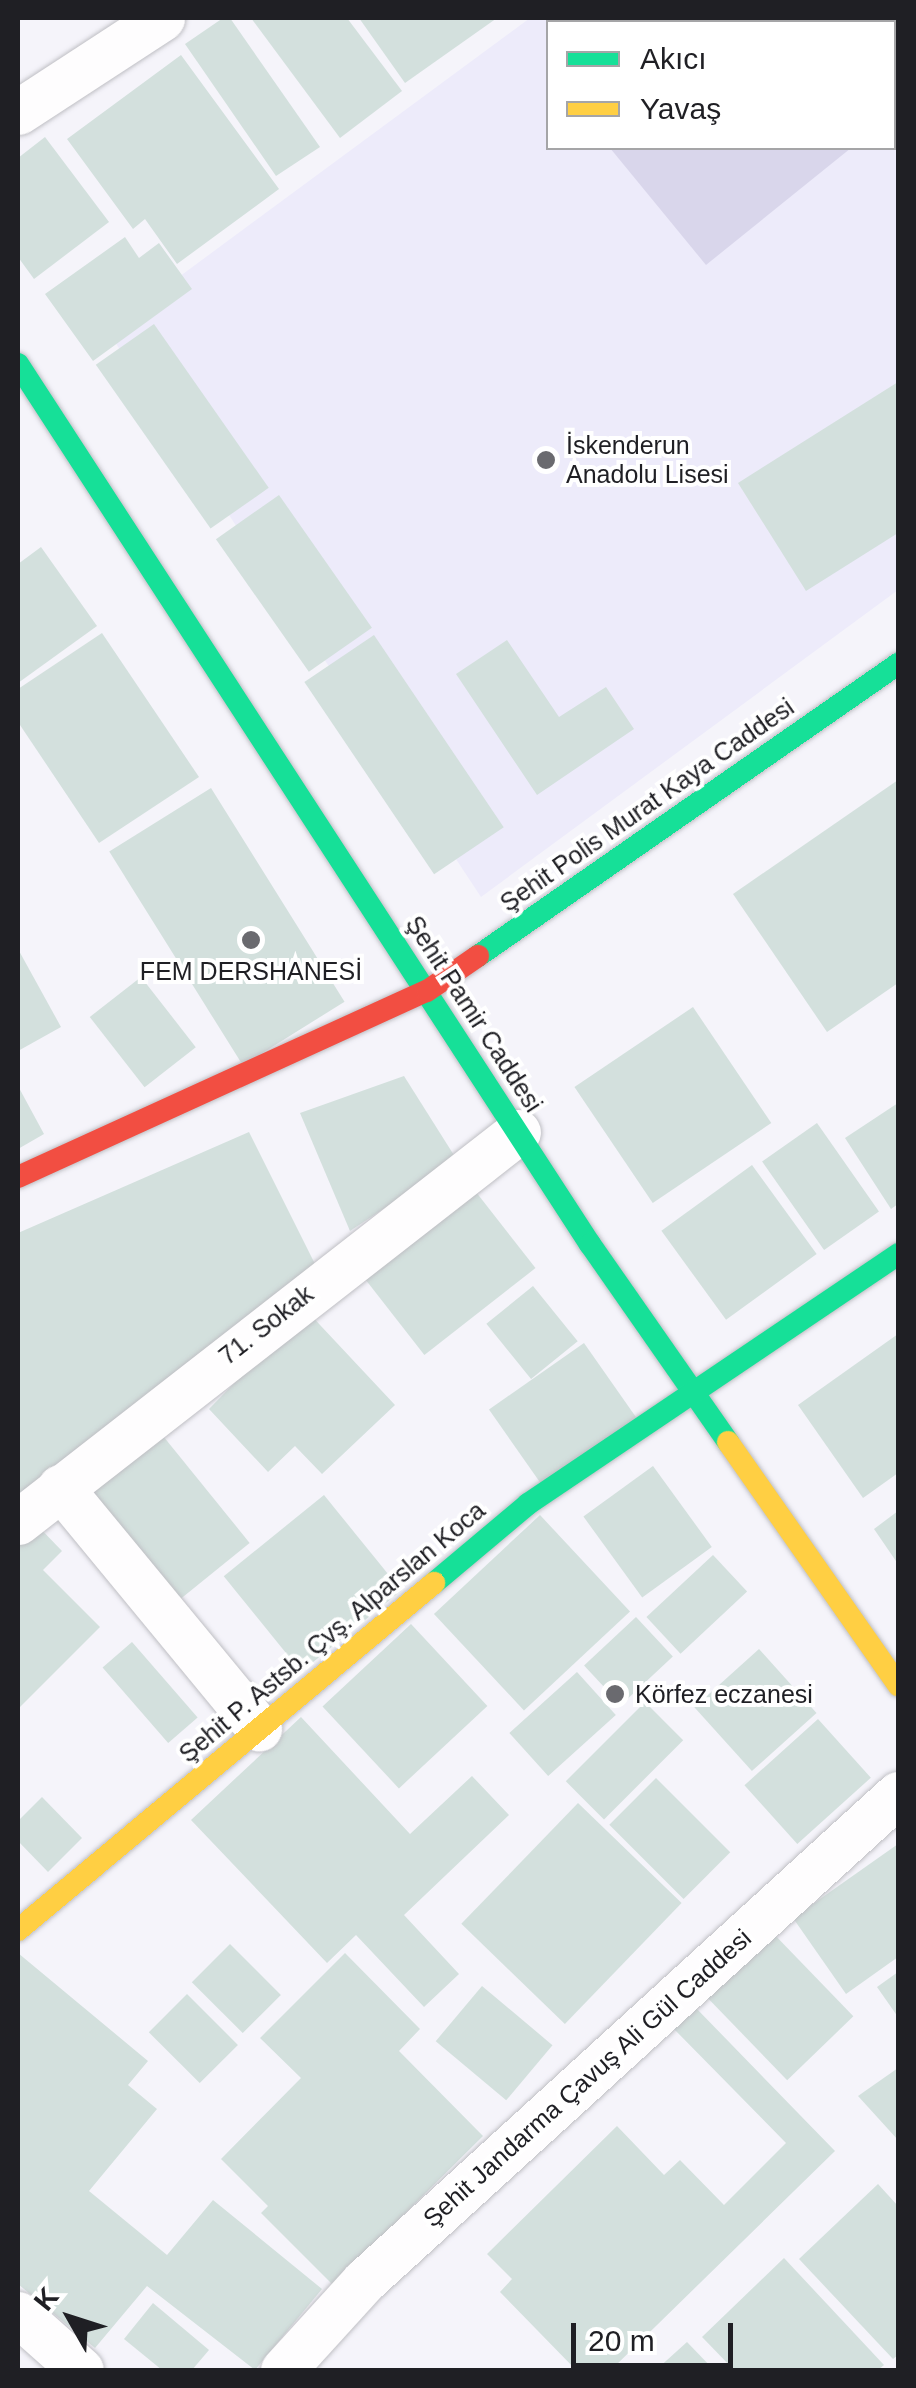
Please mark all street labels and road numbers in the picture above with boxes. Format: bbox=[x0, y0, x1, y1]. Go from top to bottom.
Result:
street label: Şehit Polis Murat Kaya Caddesi bbox=[494, 692, 800, 918]
street label: Şehit Pamir Caddesi bbox=[399, 910, 549, 1118]
street label: 71. Sokak bbox=[213, 1279, 319, 1371]
street label: Şehit P. Astsb. Çvş. Alparslan Koca bbox=[172, 1494, 492, 1770]
street label: Şehit Jandarma Çavuş Ali Gül Caddesi bbox=[416, 1922, 758, 2234]

